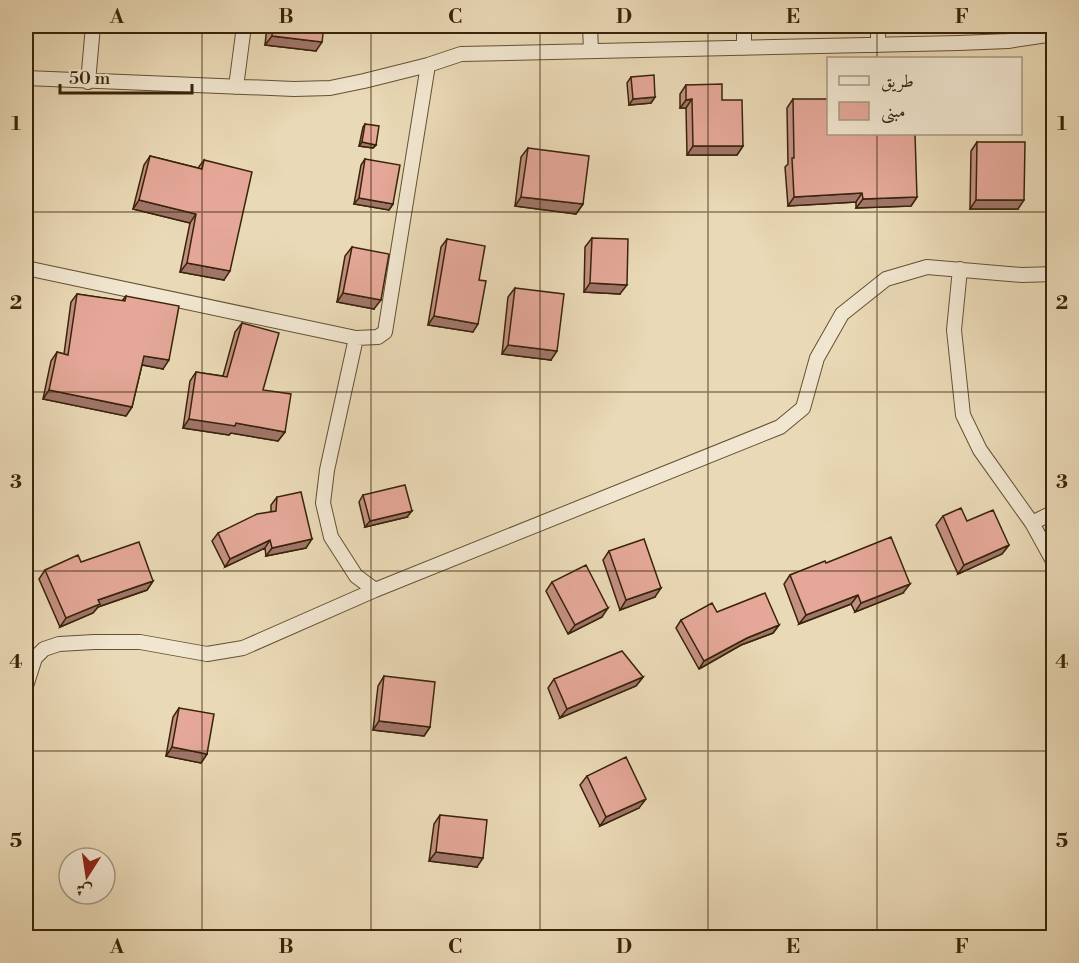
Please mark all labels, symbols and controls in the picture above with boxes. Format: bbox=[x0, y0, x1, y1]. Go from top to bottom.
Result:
text: A bbox=[109, 5, 125, 30]
text: B bbox=[278, 5, 294, 30]
text: C bbox=[448, 5, 462, 30]
text: D bbox=[616, 5, 632, 30]
text: E bbox=[786, 5, 800, 30]
text: F bbox=[955, 5, 969, 30]
scale bar bbox=[60, 57, 192, 95]
legend bbox=[827, 57, 1022, 135]
text: 50 m bbox=[69, 67, 111, 90]
text: طريق bbox=[881, 70, 914, 93]
text: مبنى bbox=[881, 100, 906, 124]
text: 1 bbox=[11, 112, 21, 137]
text: 1 bbox=[1057, 112, 1067, 137]
text: 2 bbox=[10, 291, 22, 316]
text: 2 bbox=[1056, 291, 1068, 316]
text: 3 bbox=[10, 470, 22, 495]
text: 3 bbox=[1056, 470, 1068, 495]
text: 4 bbox=[9, 650, 23, 675]
text: 4 bbox=[1055, 650, 1069, 675]
text: 5 bbox=[10, 829, 22, 854]
text: 5 bbox=[1056, 829, 1068, 854]
north arrow bbox=[57, 846, 117, 906]
text: ش bbox=[74, 878, 94, 901]
text: A bbox=[109, 935, 125, 960]
text: B bbox=[278, 935, 294, 960]
text: C bbox=[448, 935, 462, 960]
text: D bbox=[616, 935, 632, 960]
text: E bbox=[786, 935, 800, 960]
text: F bbox=[955, 935, 969, 960]

